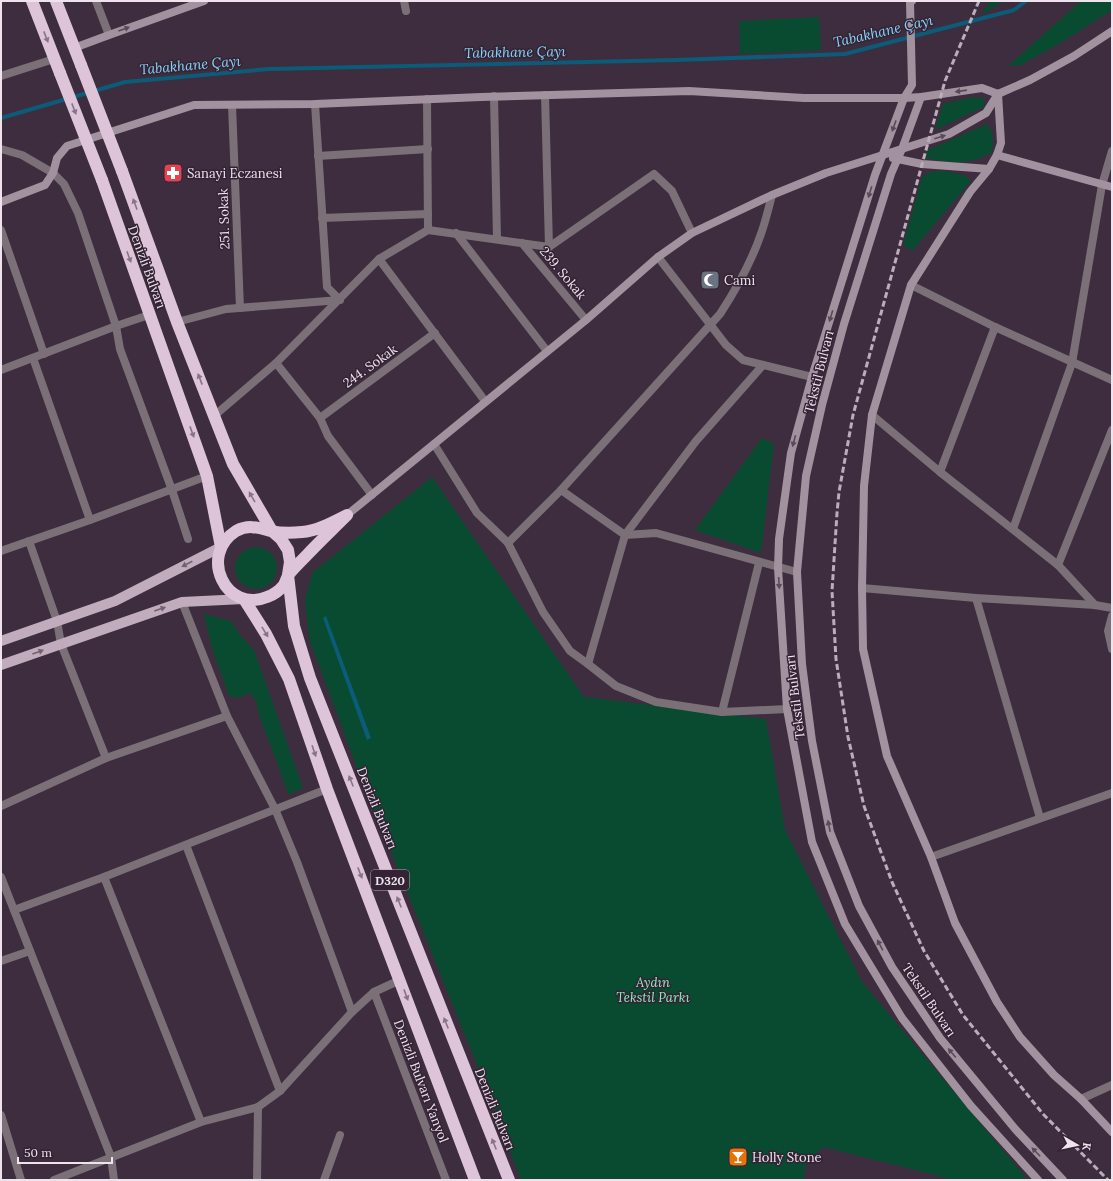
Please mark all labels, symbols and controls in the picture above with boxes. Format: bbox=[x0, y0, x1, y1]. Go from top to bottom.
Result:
water label: Tabakhane Çayı bbox=[832, 11, 935, 51]
one-way arrow bbox=[118, 26, 130, 32]
one-way arrow bbox=[44, 31, 50, 43]
water label: Tabakhane Çayı bbox=[464, 42, 566, 62]
water label: Tabakhane Çayı bbox=[139, 52, 242, 78]
one-way arrow bbox=[954, 88, 967, 94]
one-way arrow bbox=[72, 103, 78, 115]
one-way arrow bbox=[890, 121, 896, 133]
one-way arrow bbox=[934, 134, 946, 140]
pharmacy icon: Sanayi Eczanesi bbox=[162, 162, 184, 184]
place label: Sanayi Eczanesi bbox=[187, 165, 283, 182]
one-way arrow bbox=[867, 186, 873, 198]
street label: 251. Sokak bbox=[214, 188, 234, 250]
one-way arrow bbox=[131, 198, 137, 210]
street label: Denizli Bulvarı bbox=[124, 223, 170, 311]
street label: 239. Sokak bbox=[536, 243, 590, 303]
one-way arrow bbox=[126, 251, 132, 263]
mosque icon: Cami bbox=[699, 269, 721, 291]
place label: Cami bbox=[724, 272, 755, 289]
one-way arrow bbox=[828, 310, 834, 322]
street label: Tekstil Bulvarı bbox=[800, 328, 838, 415]
street label: 244. Sokak bbox=[339, 341, 401, 391]
one-way arrow bbox=[196, 372, 202, 384]
one-way arrow bbox=[189, 426, 195, 438]
one-way arrow bbox=[791, 435, 797, 447]
one-way arrow bbox=[249, 491, 256, 503]
one-way arrow bbox=[181, 561, 192, 567]
one-way arrow bbox=[776, 577, 783, 589]
one-way arrow bbox=[155, 606, 167, 612]
one-way arrow bbox=[261, 626, 268, 638]
one-way arrow bbox=[32, 649, 44, 655]
street label: Tekstil Bulvarı bbox=[781, 653, 809, 740]
one-way arrow bbox=[312, 746, 318, 758]
street label: Denizli Bulvarı bbox=[353, 764, 401, 852]
one-way arrow bbox=[348, 775, 354, 786]
one-way arrow bbox=[825, 820, 831, 832]
one-way arrow bbox=[357, 868, 363, 880]
road number: D320 bbox=[371, 870, 409, 890]
one-way arrow bbox=[395, 895, 401, 907]
one-way arrow bbox=[877, 939, 883, 951]
street label: Tekstil Bulvarı bbox=[898, 960, 960, 1040]
park label: Aydın Tekstil Parkı bbox=[616, 974, 691, 1006]
one-way arrow bbox=[403, 989, 409, 1001]
one-way arrow bbox=[443, 1016, 449, 1028]
street label: Denizli Bulvarı Yanyol bbox=[390, 1017, 453, 1145]
one-way arrow bbox=[947, 1048, 956, 1058]
street label: Denizli Bulvarı bbox=[471, 1065, 519, 1153]
north arrow bbox=[1057, 1125, 1097, 1165]
one-way arrow bbox=[491, 1137, 497, 1149]
scale bar bbox=[18, 1139, 112, 1165]
text: K bbox=[1079, 1142, 1094, 1152]
text: 50 m bbox=[24, 1145, 52, 1160]
bar icon: Holly Stone bbox=[727, 1146, 749, 1168]
one-way arrow bbox=[1032, 1147, 1041, 1157]
place label: Holly Stone bbox=[752, 1149, 822, 1166]

